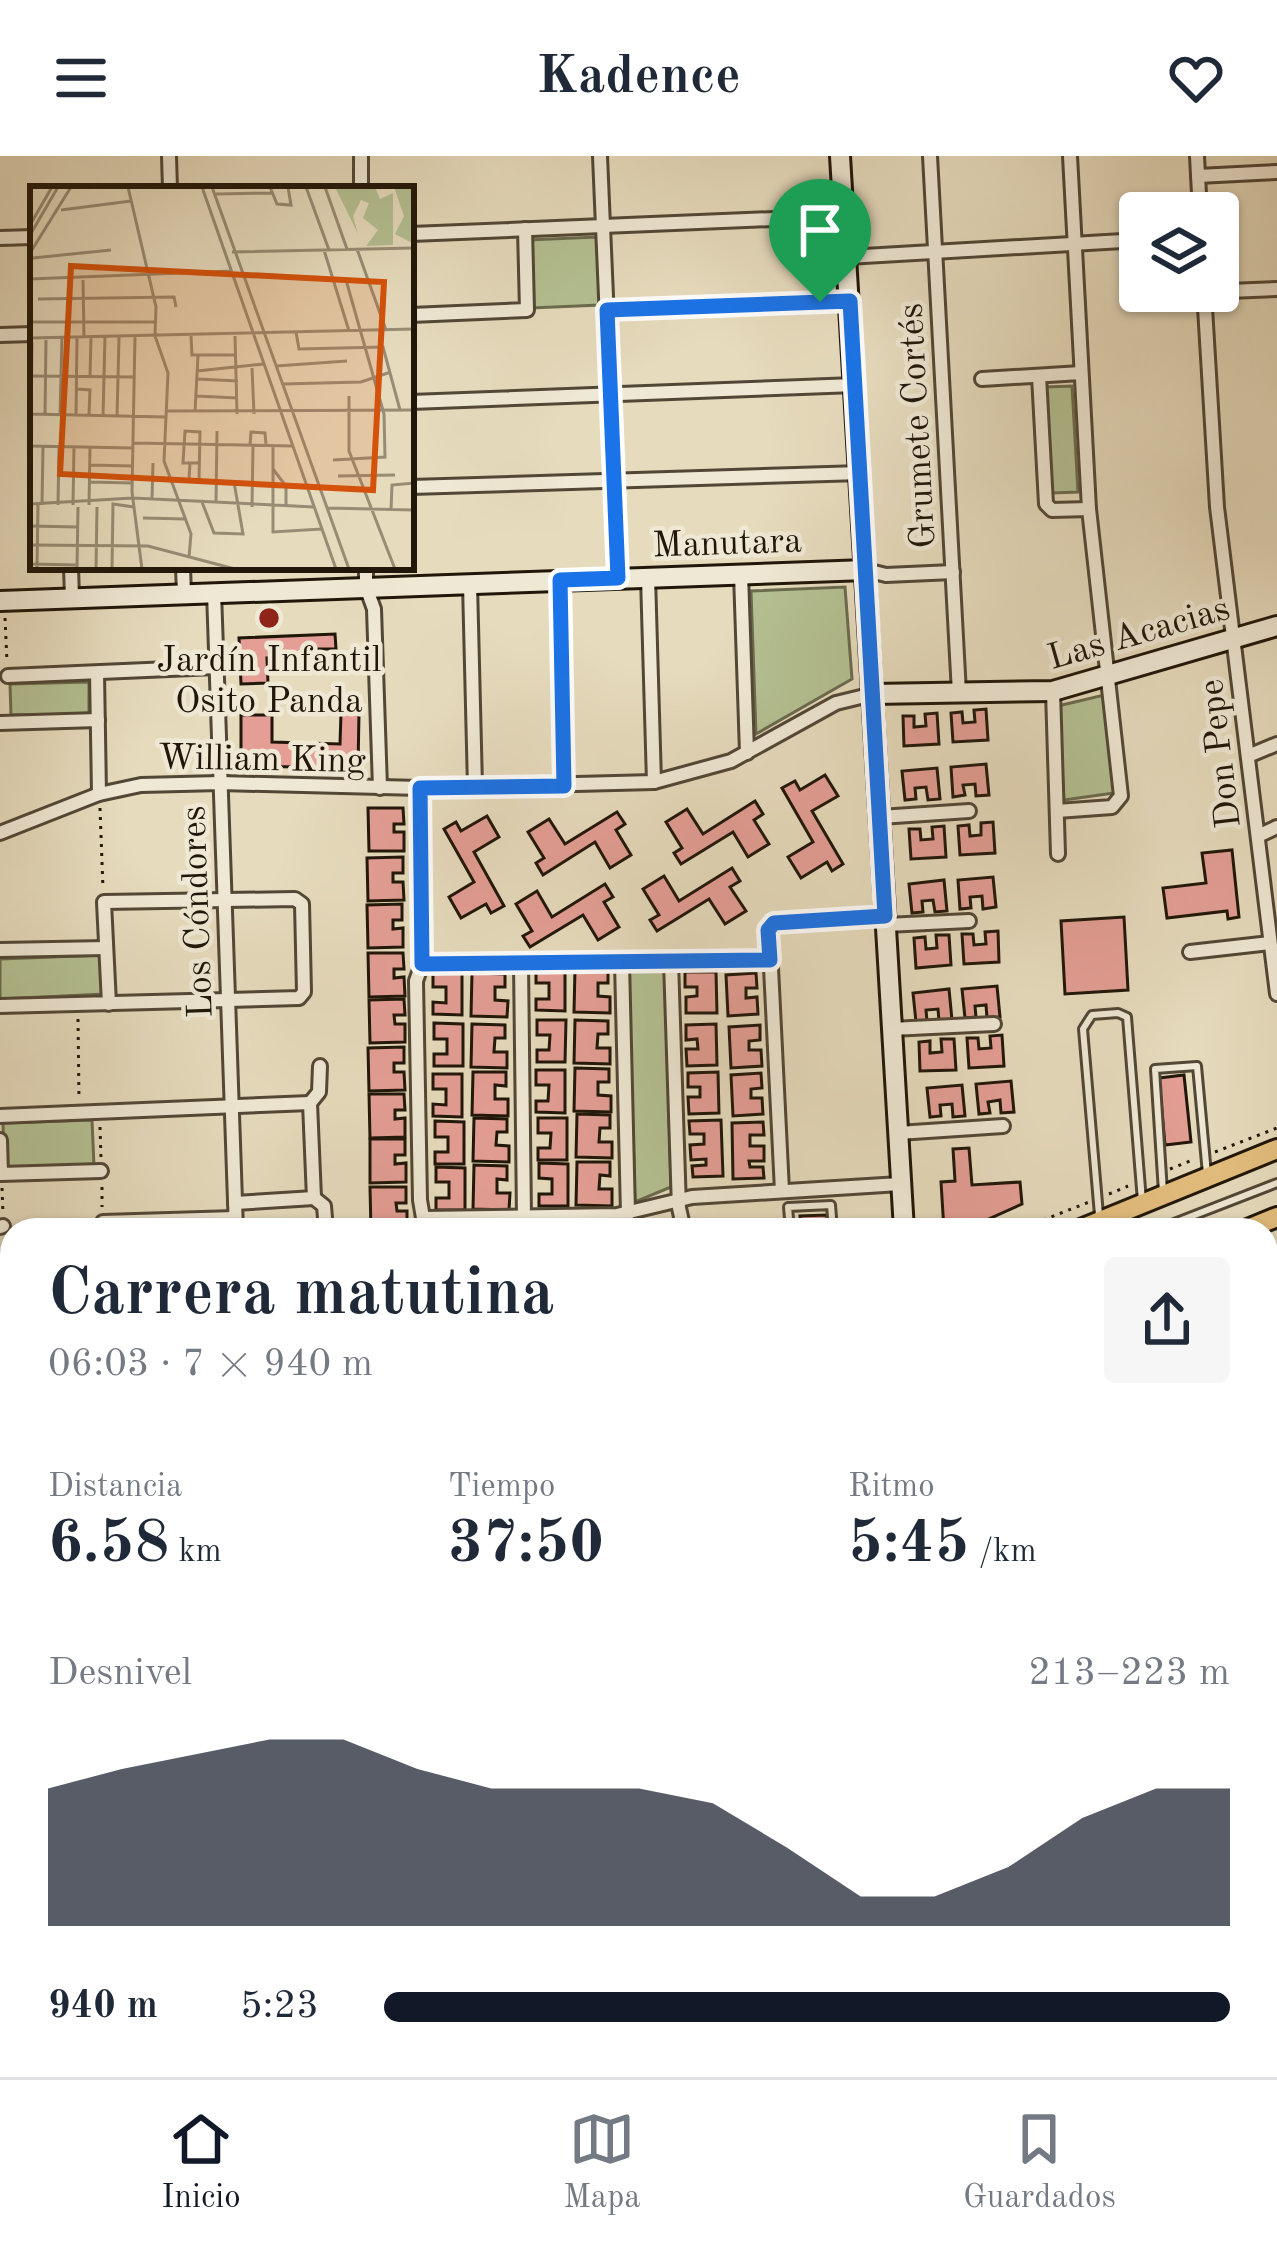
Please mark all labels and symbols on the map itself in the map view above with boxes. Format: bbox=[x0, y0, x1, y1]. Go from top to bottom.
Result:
pin bbox=[769, 179, 871, 302]
inset map bbox=[30, 186, 414, 570]
street label: Grumete Cortés bbox=[895, 302, 943, 549]
street label: Manutara bbox=[652, 524, 803, 566]
street label: Las Acacias bbox=[1044, 592, 1234, 678]
marker: Jardín Infantil Osito Panda bbox=[256, 605, 282, 631]
place label: Jardín Infantil Osito Panda bbox=[157, 644, 381, 721]
street label: Don Pepe bbox=[1195, 677, 1249, 830]
street label: William King bbox=[158, 741, 367, 781]
street label: Los Cóndores bbox=[177, 805, 221, 1019]

